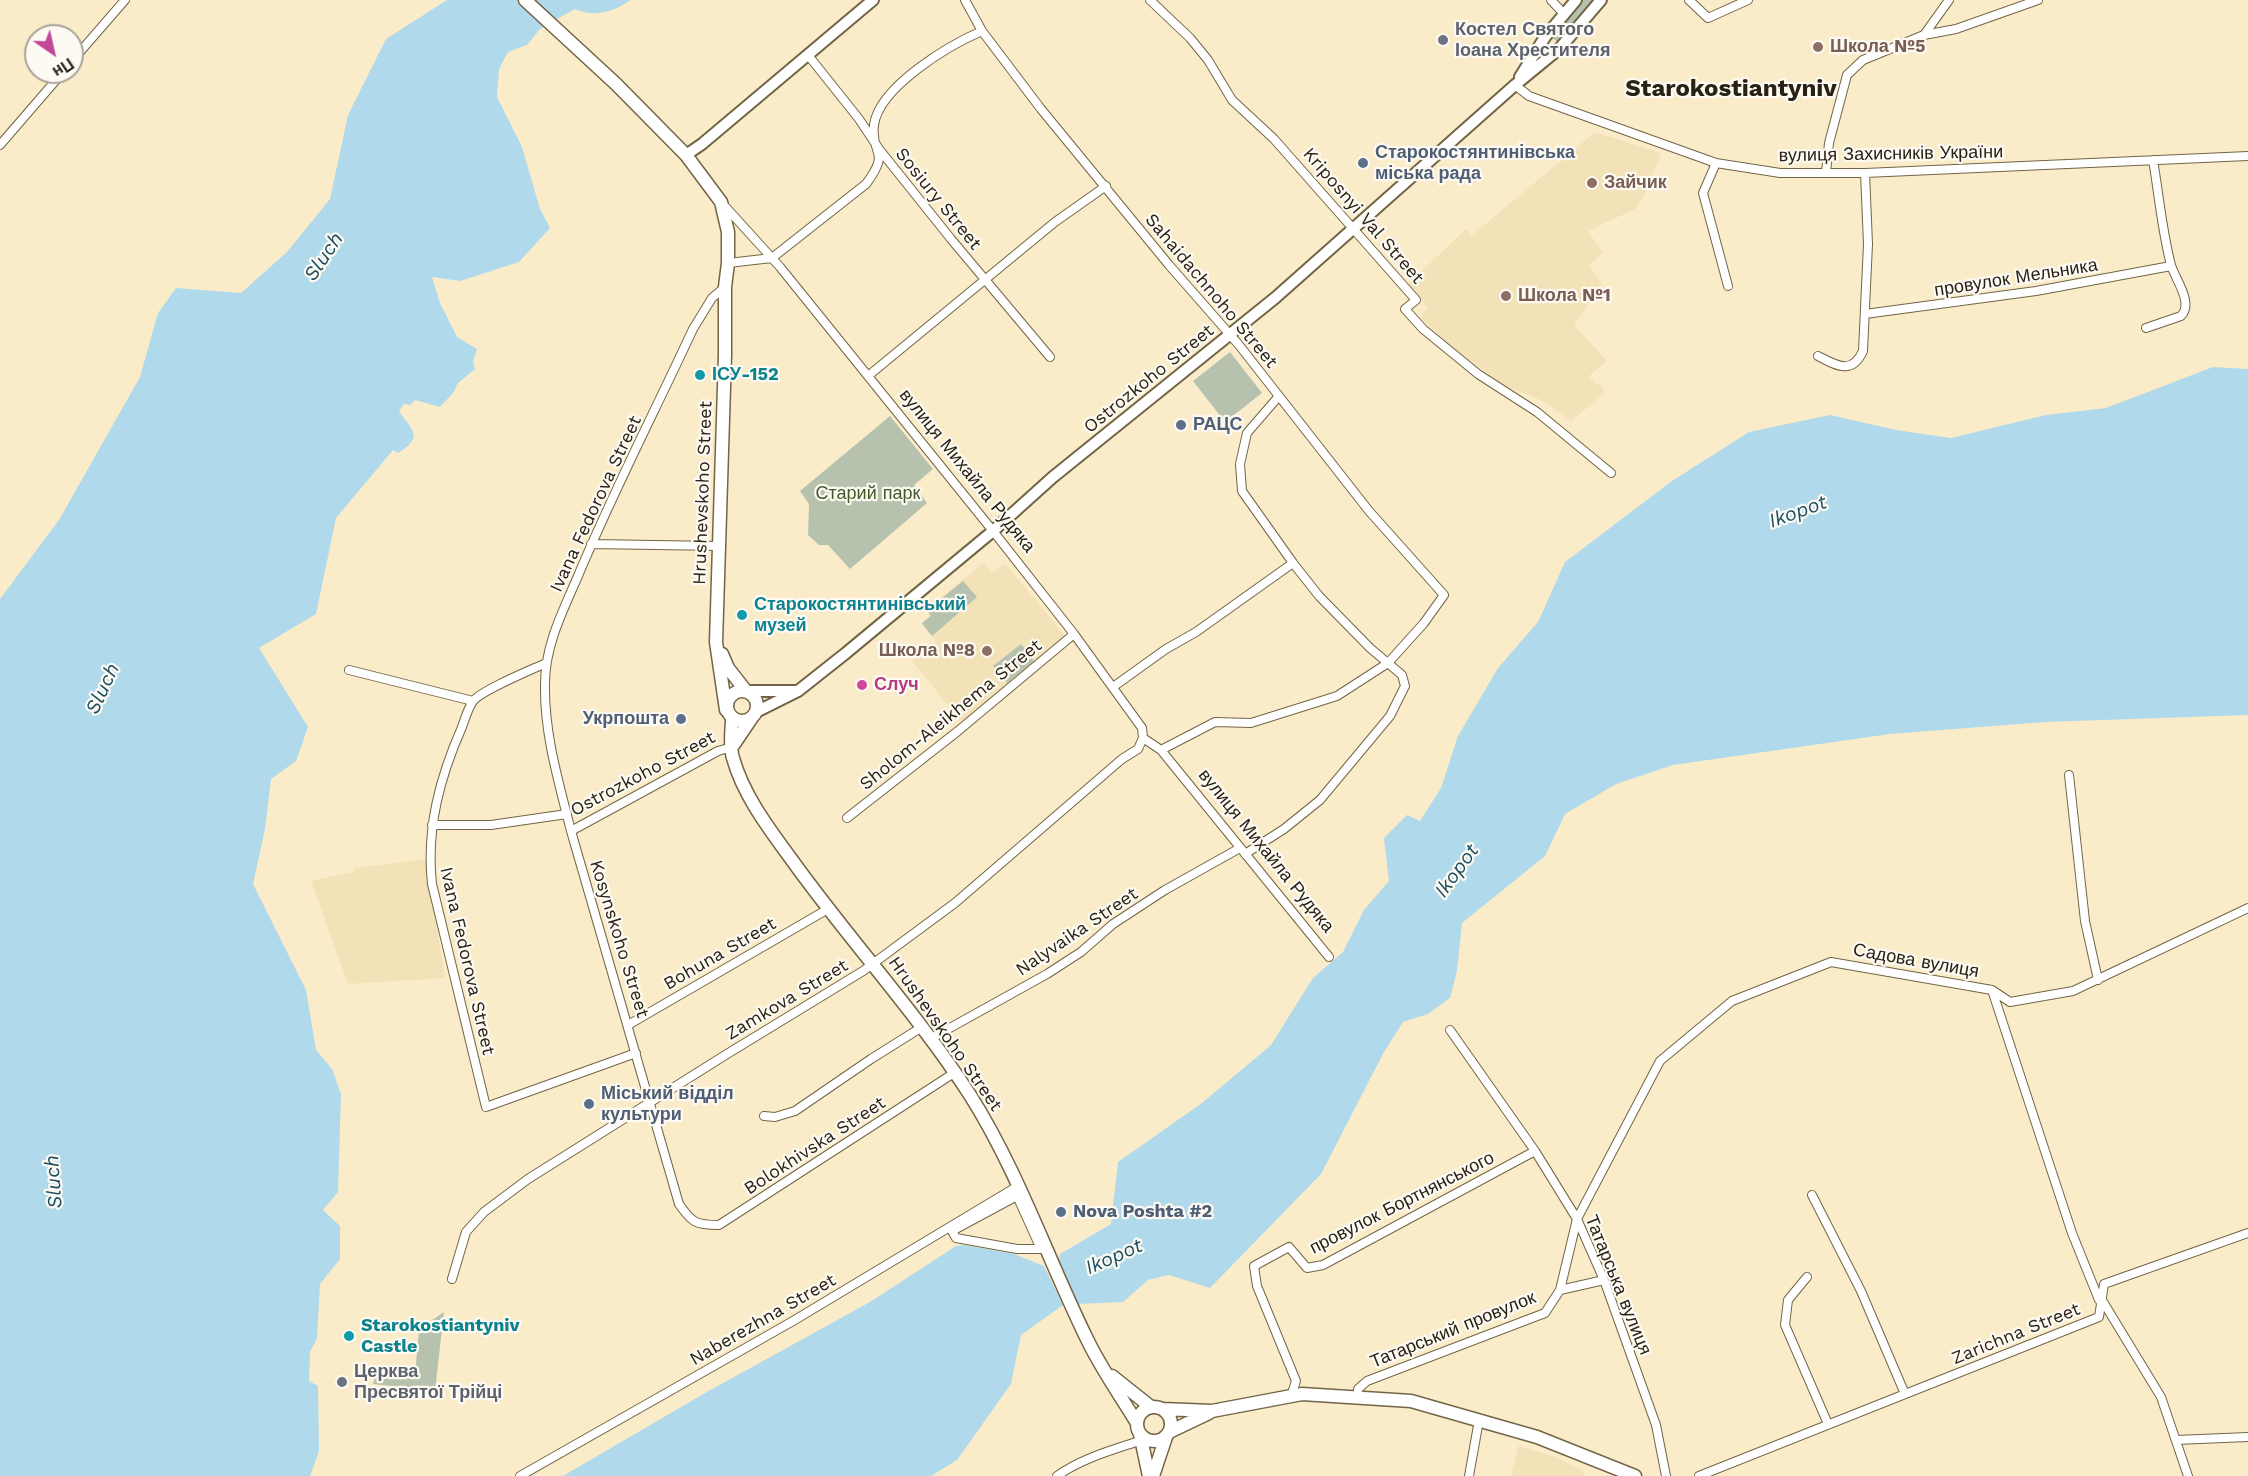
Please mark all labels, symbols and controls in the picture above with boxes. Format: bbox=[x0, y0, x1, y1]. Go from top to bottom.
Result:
place label: Костел Святого Іоана Хрестителя bbox=[1455, 19, 1610, 62]
north arrow bbox=[24, 24, 84, 84]
marker: Костел Святого Іоана Хрестителя bbox=[1436, 33, 1450, 47]
place label: Школа №5 bbox=[1830, 36, 1925, 58]
marker: Школа №5 bbox=[1811, 40, 1825, 54]
text: Пн bbox=[49, 54, 77, 81]
district label: Starokostiantyniv bbox=[1625, 75, 1837, 103]
street label: вулиця Захисників України bbox=[1779, 141, 2003, 167]
place label: Старокостянтинівська міська рада bbox=[1375, 142, 1575, 184]
street label: Sosiury Street bbox=[890, 144, 986, 254]
street label: Kriposnyi Val Street bbox=[1298, 144, 1428, 288]
marker: Старокостянтинівська міська рада bbox=[1356, 156, 1370, 170]
place label: Зайчик bbox=[1604, 172, 1667, 194]
marker: Зайчик bbox=[1585, 176, 1599, 190]
street label: Sahaidachnoho Street bbox=[1140, 210, 1282, 372]
water label: Sluch bbox=[299, 228, 349, 286]
street label: провулок Мельника bbox=[1933, 254, 2099, 302]
place label: Школа №1 bbox=[1518, 285, 1611, 307]
marker: Школа №1 bbox=[1499, 289, 1513, 303]
street label: Ostrozkoho Street bbox=[1080, 320, 1218, 438]
place label: ІСУ-152 bbox=[712, 364, 779, 386]
marker: ІСУ-152 bbox=[693, 368, 707, 382]
street label: вулиця Михайла Рудяка bbox=[894, 385, 1040, 557]
street label: Hrushevskoho Street bbox=[689, 401, 717, 585]
street label: Ivana Fedorova Street bbox=[546, 412, 646, 596]
place label: РАЦС bbox=[1193, 414, 1243, 436]
marker: РАЦС bbox=[1174, 418, 1188, 432]
park label: Старий парк bbox=[816, 483, 920, 505]
water label: Ikopot bbox=[1766, 490, 1830, 534]
place label: Старокостянтинівський музей bbox=[754, 594, 966, 636]
marker: Старокостянтинівський музей bbox=[735, 608, 749, 622]
street label: Sholom-Aleikhema Street bbox=[856, 635, 1046, 795]
place label: Школа №8 bbox=[879, 640, 975, 662]
marker: Школа №8 bbox=[980, 644, 994, 658]
water label: Sluch bbox=[81, 660, 125, 718]
place label: Случ bbox=[874, 674, 919, 696]
marker: Случ bbox=[855, 678, 869, 692]
place label: Укрпошта bbox=[583, 708, 669, 730]
marker: Укрпошта bbox=[674, 712, 688, 726]
street label: Ostrozkoho Street bbox=[567, 727, 719, 821]
street label: вулиця Михайла Рудяка bbox=[1193, 765, 1339, 937]
water label: Ikopot bbox=[1430, 840, 1484, 902]
street label: Kosynskoho Street bbox=[585, 858, 653, 1020]
street label: Ivana Fedorova Street bbox=[435, 865, 499, 1057]
street label: Nalyvaika Street bbox=[1012, 883, 1142, 981]
street label: Bohuna Street bbox=[660, 913, 780, 995]
street label: Садова вулиця bbox=[1851, 939, 1981, 983]
street label: Hrushevskoho Street bbox=[883, 952, 1007, 1116]
street label: Zamkova Street bbox=[722, 955, 852, 1045]
place label: Міський відділ культури bbox=[601, 1083, 734, 1126]
street label: Bolokhivska Street bbox=[740, 1092, 890, 1200]
marker: Міський відділ культури bbox=[582, 1097, 596, 1111]
street label: провулок Бортнянського bbox=[1306, 1147, 1498, 1259]
water label: Sluch bbox=[40, 1154, 68, 1210]
place label: Nova Poshta #2 bbox=[1073, 1201, 1212, 1223]
marker: Nova Poshta #2 bbox=[1054, 1205, 1068, 1219]
street label: Татарська вулиця bbox=[1580, 1212, 1656, 1358]
water label: Ikopot bbox=[1082, 1234, 1146, 1280]
street label: Naberezhna Street bbox=[686, 1269, 840, 1371]
street label: Татарський провулок bbox=[1367, 1287, 1539, 1373]
street label: Zarichna Street bbox=[1949, 1298, 2083, 1370]
place label: Starokostiantyniv Castle bbox=[361, 1315, 520, 1358]
marker: Starokostiantyniv Castle bbox=[342, 1329, 356, 1343]
place label: Церква Пресвятої Трійці bbox=[354, 1361, 502, 1404]
marker: Церква Пресвятої Трійці bbox=[335, 1375, 349, 1389]

